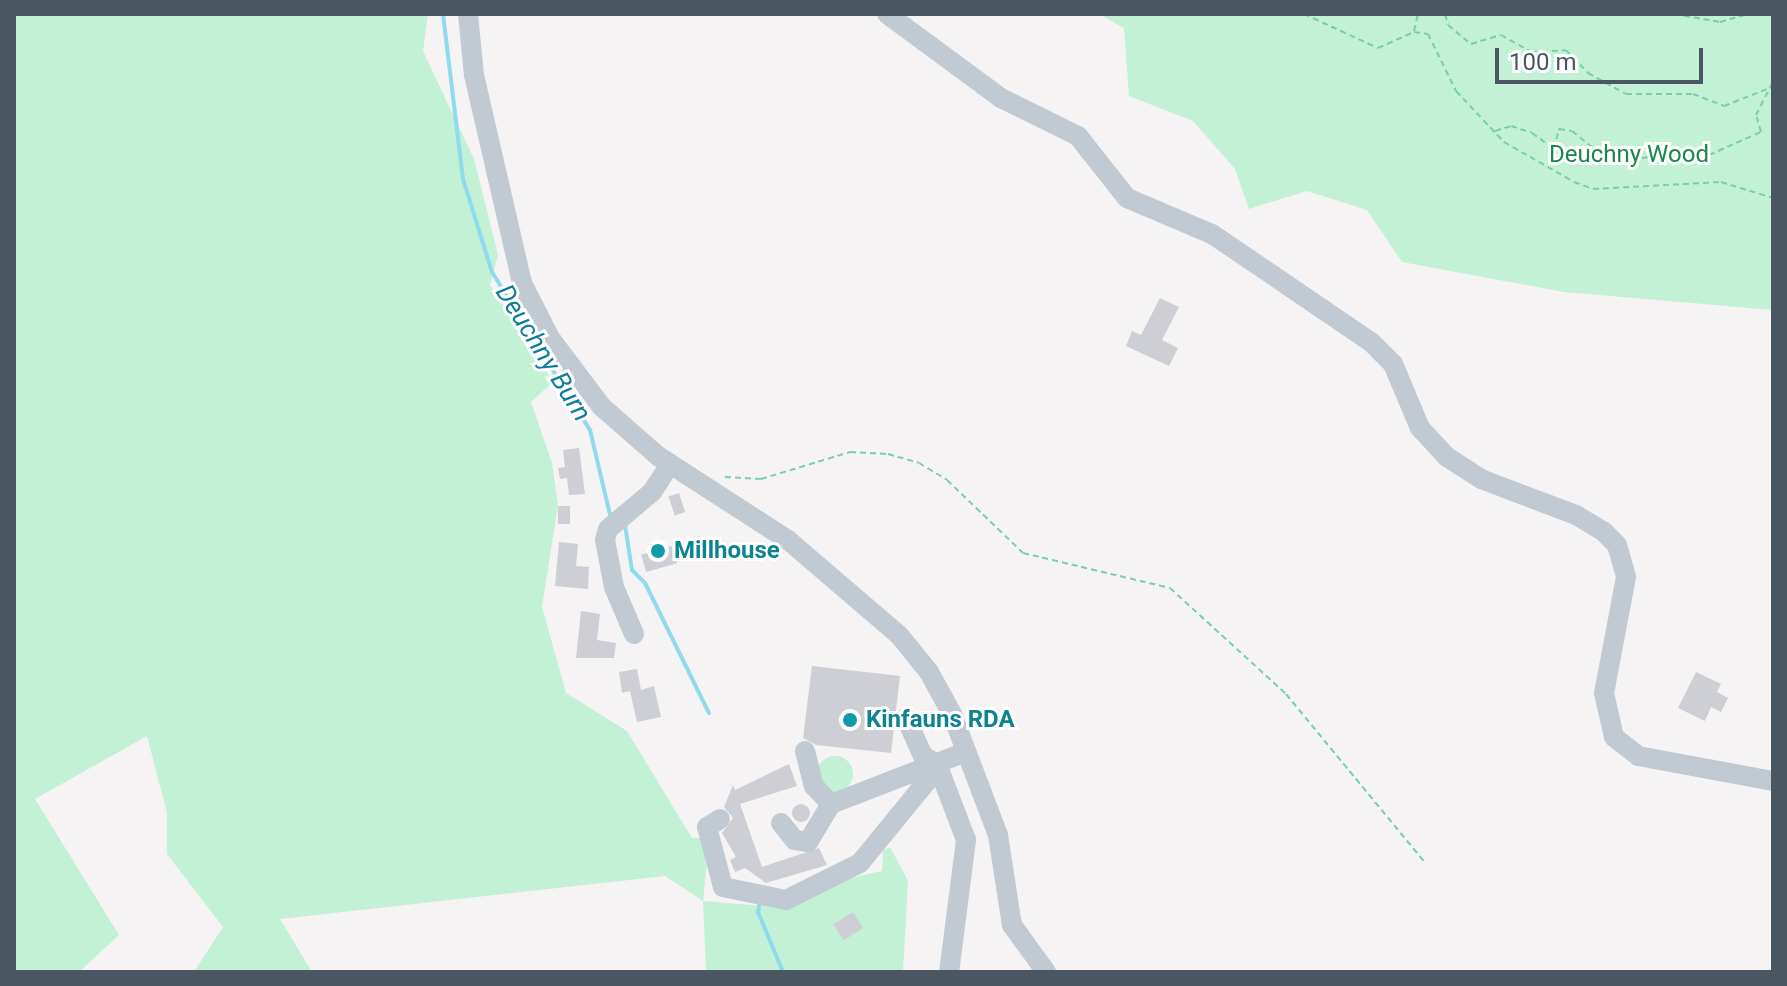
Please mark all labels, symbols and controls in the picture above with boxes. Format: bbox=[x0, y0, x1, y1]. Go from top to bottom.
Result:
scale bar bbox=[1499, 32, 1707, 82]
text: 100 m bbox=[1509, 48, 1576, 76]
park label: Deuchny Wood bbox=[1549, 141, 1709, 169]
water label: Deuchny Burn bbox=[489, 279, 597, 427]
place label: Millhouse bbox=[674, 537, 780, 565]
marker: Millhouse bbox=[649, 542, 667, 560]
place label: Kinfauns RDA bbox=[866, 706, 1015, 734]
marker: Kinfauns RDA bbox=[841, 711, 859, 729]

